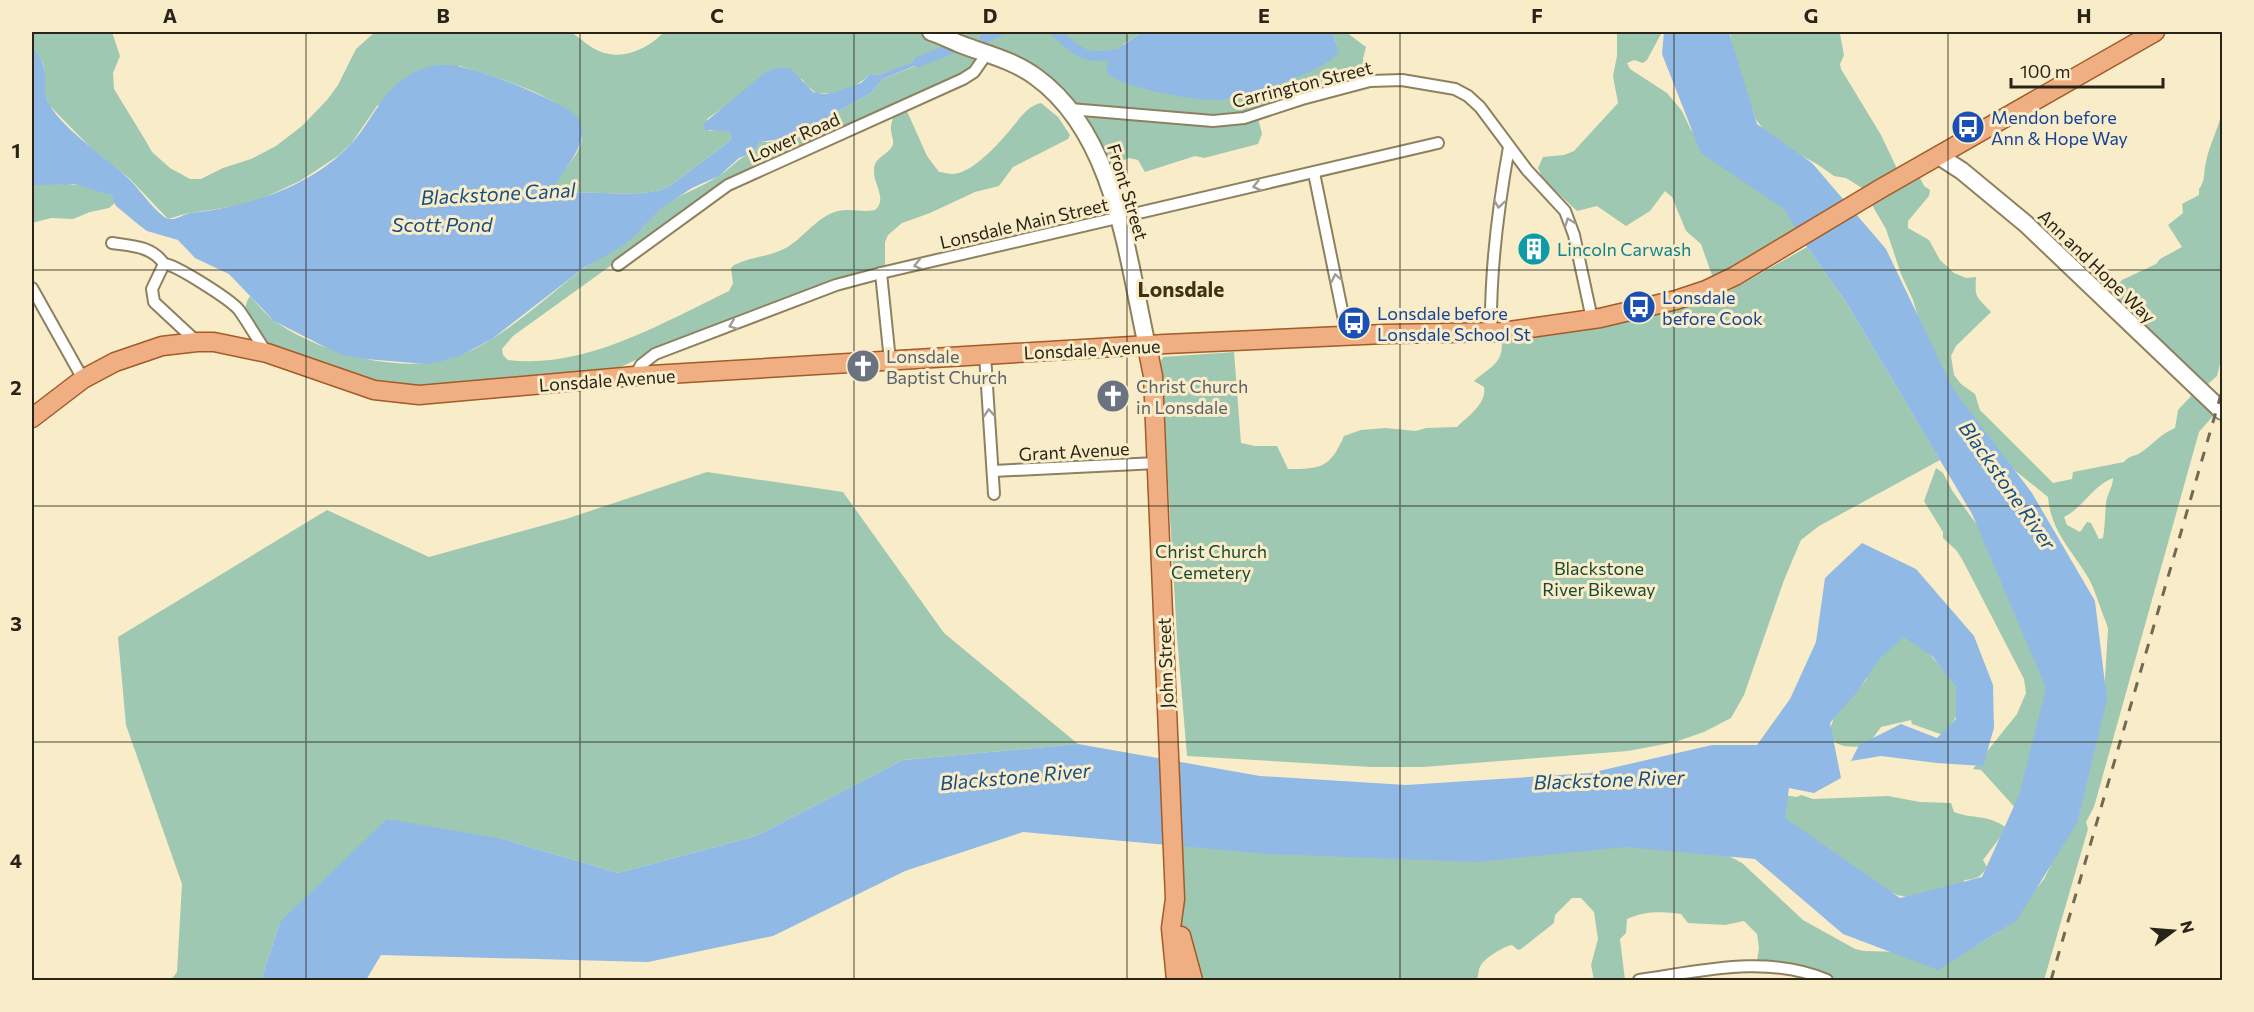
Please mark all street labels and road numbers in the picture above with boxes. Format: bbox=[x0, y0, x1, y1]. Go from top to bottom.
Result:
street label: Carrington Street bbox=[1230, 56, 1374, 112]
street label: Lower Road bbox=[745, 107, 843, 167]
street label: Front Street bbox=[1103, 141, 1153, 243]
street label: Lonsdale Main Street bbox=[937, 193, 1111, 253]
street label: Ann and Hope Way bbox=[2034, 205, 2160, 327]
street label: Lonsdale Avenue bbox=[1023, 334, 1161, 364]
street label: Lonsdale Avenue bbox=[538, 364, 676, 396]
street label: Grant Avenue bbox=[1018, 437, 1130, 465]
street label: John Street bbox=[1152, 617, 1178, 709]

